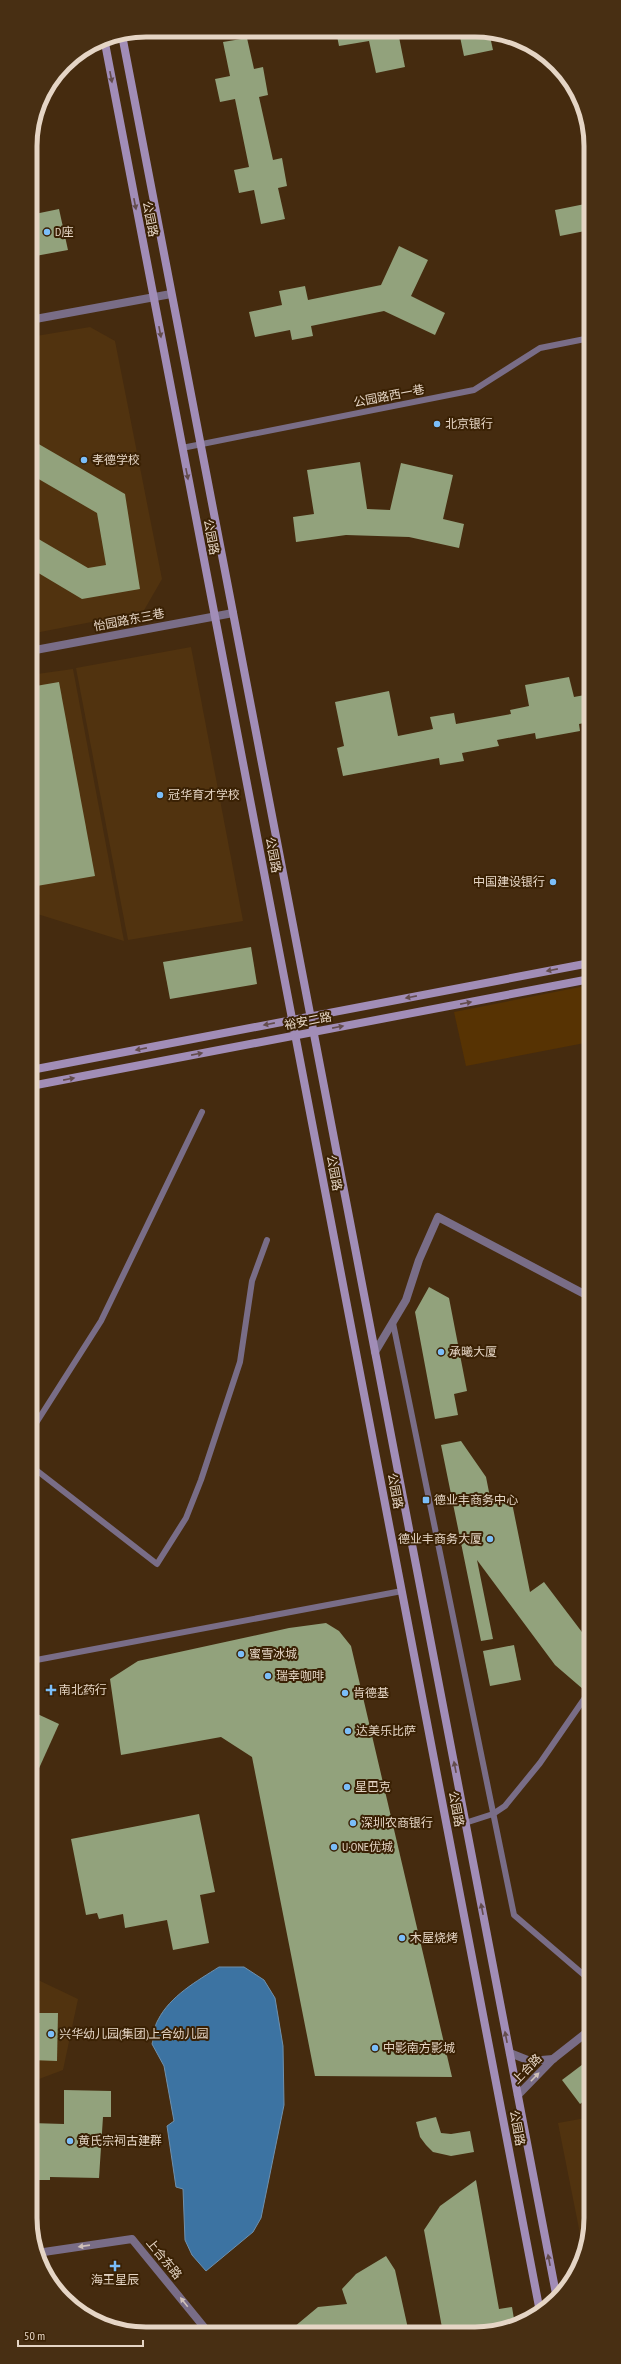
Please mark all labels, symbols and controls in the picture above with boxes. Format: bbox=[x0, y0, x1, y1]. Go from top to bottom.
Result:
one-way arrow bbox=[108, 71, 114, 83]
one-way arrow bbox=[133, 198, 139, 211]
street label: 公园路 bbox=[140, 200, 161, 238]
place label: D座 bbox=[55, 224, 73, 239]
marker: D座 bbox=[42, 227, 52, 237]
one-way arrow bbox=[157, 326, 163, 338]
street label: 公园路西一巷 bbox=[352, 381, 426, 410]
place label: 北京银行 bbox=[445, 416, 493, 431]
marker: 北京银行 bbox=[432, 419, 442, 429]
place label: 孝德学校 bbox=[92, 452, 140, 467]
marker: 孝德学校 bbox=[79, 455, 89, 465]
one-way arrow bbox=[184, 467, 190, 480]
street label: 公园路 bbox=[201, 518, 222, 556]
street label: 怡园路东三巷 bbox=[92, 605, 166, 634]
place label: 冠华育才学校 bbox=[168, 787, 240, 802]
marker: 冠华育才学校 bbox=[155, 790, 165, 800]
street label: 公园路 bbox=[263, 836, 284, 874]
place label: 中国建设银行 bbox=[473, 874, 545, 889]
marker: 中国建设银行 bbox=[548, 877, 558, 887]
one-way arrow bbox=[546, 967, 558, 973]
one-way arrow bbox=[404, 995, 417, 1001]
one-way arrow bbox=[460, 999, 472, 1005]
street label: 裕安二路 bbox=[283, 1009, 333, 1032]
one-way arrow bbox=[263, 1022, 275, 1028]
one-way arrow bbox=[332, 1024, 344, 1030]
one-way arrow bbox=[135, 1046, 148, 1052]
one-way arrow bbox=[190, 1051, 203, 1057]
one-way arrow bbox=[63, 1076, 75, 1082]
street label: 公园路 bbox=[324, 1154, 345, 1192]
place label: 承曦大厦 bbox=[449, 1344, 497, 1359]
marker: 承曦大厦 bbox=[436, 1347, 446, 1357]
street label: 公园路 bbox=[385, 1472, 406, 1510]
place label: 德业丰商务中心 bbox=[434, 1492, 518, 1507]
marker: 德业丰商务中心 bbox=[421, 1495, 431, 1505]
place label: 德业丰商务大厦 bbox=[398, 1531, 482, 1546]
marker: 德业丰商务大厦 bbox=[485, 1534, 495, 1544]
place label: 蜜雪冰城 bbox=[249, 1646, 297, 1661]
marker: 蜜雪冰城 bbox=[236, 1649, 246, 1659]
place label: 瑞幸咖啡 bbox=[276, 1668, 324, 1683]
marker: 瑞幸咖啡 bbox=[263, 1671, 273, 1681]
place label: 南北药行 bbox=[59, 1682, 107, 1697]
marker: 南北药行 bbox=[46, 1685, 56, 1695]
place label: 肯德基 bbox=[353, 1685, 389, 1700]
marker: 肯德基 bbox=[340, 1688, 350, 1698]
place label: 达美乐比萨 bbox=[356, 1723, 416, 1738]
marker: 达美乐比萨 bbox=[343, 1726, 353, 1736]
one-way arrow bbox=[451, 1761, 457, 1774]
place label: 星巴克 bbox=[355, 1779, 391, 1794]
marker: 星巴克 bbox=[342, 1782, 352, 1792]
street label: 公园路 bbox=[446, 1790, 467, 1828]
place label: 深圳农商银行 bbox=[361, 1815, 433, 1830]
marker: 深圳农商银行 bbox=[348, 1818, 358, 1828]
place label: U·ONE优城 bbox=[342, 1839, 393, 1854]
marker: U·ONE优城 bbox=[329, 1842, 339, 1852]
one-way arrow bbox=[478, 1903, 484, 1915]
place label: 木屋烧烤 bbox=[410, 1930, 458, 1945]
marker: 木屋烧烤 bbox=[397, 1933, 407, 1943]
place label: 兴华幼儿园(集团)上合幼儿园 bbox=[59, 2026, 209, 2041]
marker: 兴华幼儿园(集团)上合幼儿园 bbox=[46, 2029, 56, 2039]
one-way arrow bbox=[503, 2030, 509, 2043]
place label: 中影南方影城 bbox=[383, 2040, 455, 2055]
marker: 中影南方影城 bbox=[370, 2043, 380, 2053]
street label: 上合路 bbox=[509, 2050, 545, 2087]
one-way arrow bbox=[531, 2072, 540, 2082]
street label: 公园路 bbox=[507, 2109, 528, 2147]
place label: 黄氏宗祠古建群 bbox=[78, 2133, 162, 2148]
marker: 黄氏宗祠古建群 bbox=[65, 2136, 75, 2146]
street label: 上合东路 bbox=[143, 2235, 185, 2282]
one-way arrow bbox=[78, 2243, 90, 2249]
one-way arrow bbox=[546, 2254, 552, 2267]
marker: 海王星辰 bbox=[110, 2261, 120, 2271]
place label: 海王星辰 bbox=[91, 2272, 139, 2287]
one-way arrow bbox=[179, 2296, 188, 2307]
scale bar bbox=[18, 2322, 143, 2348]
text: 50 m bbox=[24, 2328, 45, 2343]

